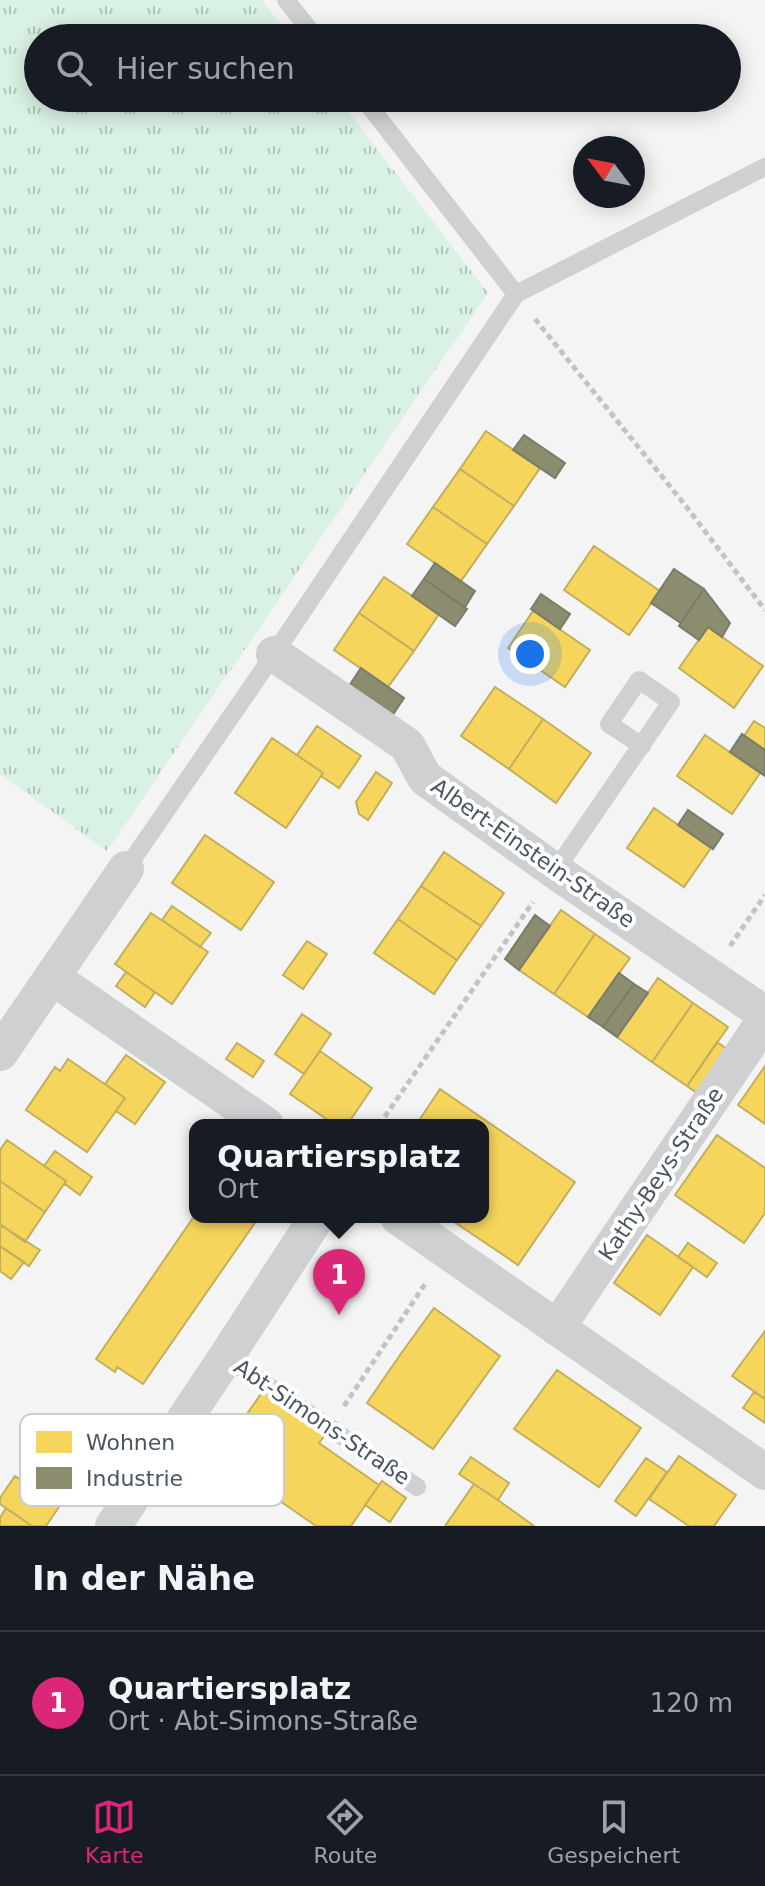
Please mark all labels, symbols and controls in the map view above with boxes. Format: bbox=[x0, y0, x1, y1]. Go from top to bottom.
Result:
search box bbox=[24, 24, 741, 112]
icon: search bbox=[52, 46, 96, 90]
text: Hier suchen bbox=[116, 51, 295, 86]
north arrow bbox=[573, 136, 645, 208]
your location bbox=[510, 634, 550, 674]
street label: Albert-Einstein-Straße bbox=[427, 773, 639, 933]
street label: Kathy-Beys-Straße bbox=[594, 1083, 728, 1265]
popup bbox=[189, 1119, 489, 1223]
text: Quartiersplatz bbox=[217, 1139, 461, 1174]
text: Ort bbox=[217, 1174, 259, 1204]
pin: 1 bbox=[313, 1249, 365, 1315]
street label: Abt-Simons-Straße bbox=[229, 1354, 415, 1490]
legend bbox=[20, 1414, 284, 1506]
text: Wohnen bbox=[86, 1430, 175, 1455]
text: Industrie bbox=[86, 1466, 183, 1491]
text: In der Nähe bbox=[32, 1558, 255, 1598]
text: Quartiersplatz bbox=[108, 1671, 351, 1706]
text: 1 bbox=[49, 1688, 67, 1718]
text: 120 m bbox=[650, 1688, 733, 1718]
text: Ort · Abt-Simons-Straße bbox=[108, 1706, 418, 1736]
tab: Karte bbox=[85, 1795, 144, 1868]
tab: Route bbox=[313, 1795, 377, 1868]
tab: Gespeichert bbox=[547, 1795, 680, 1868]

